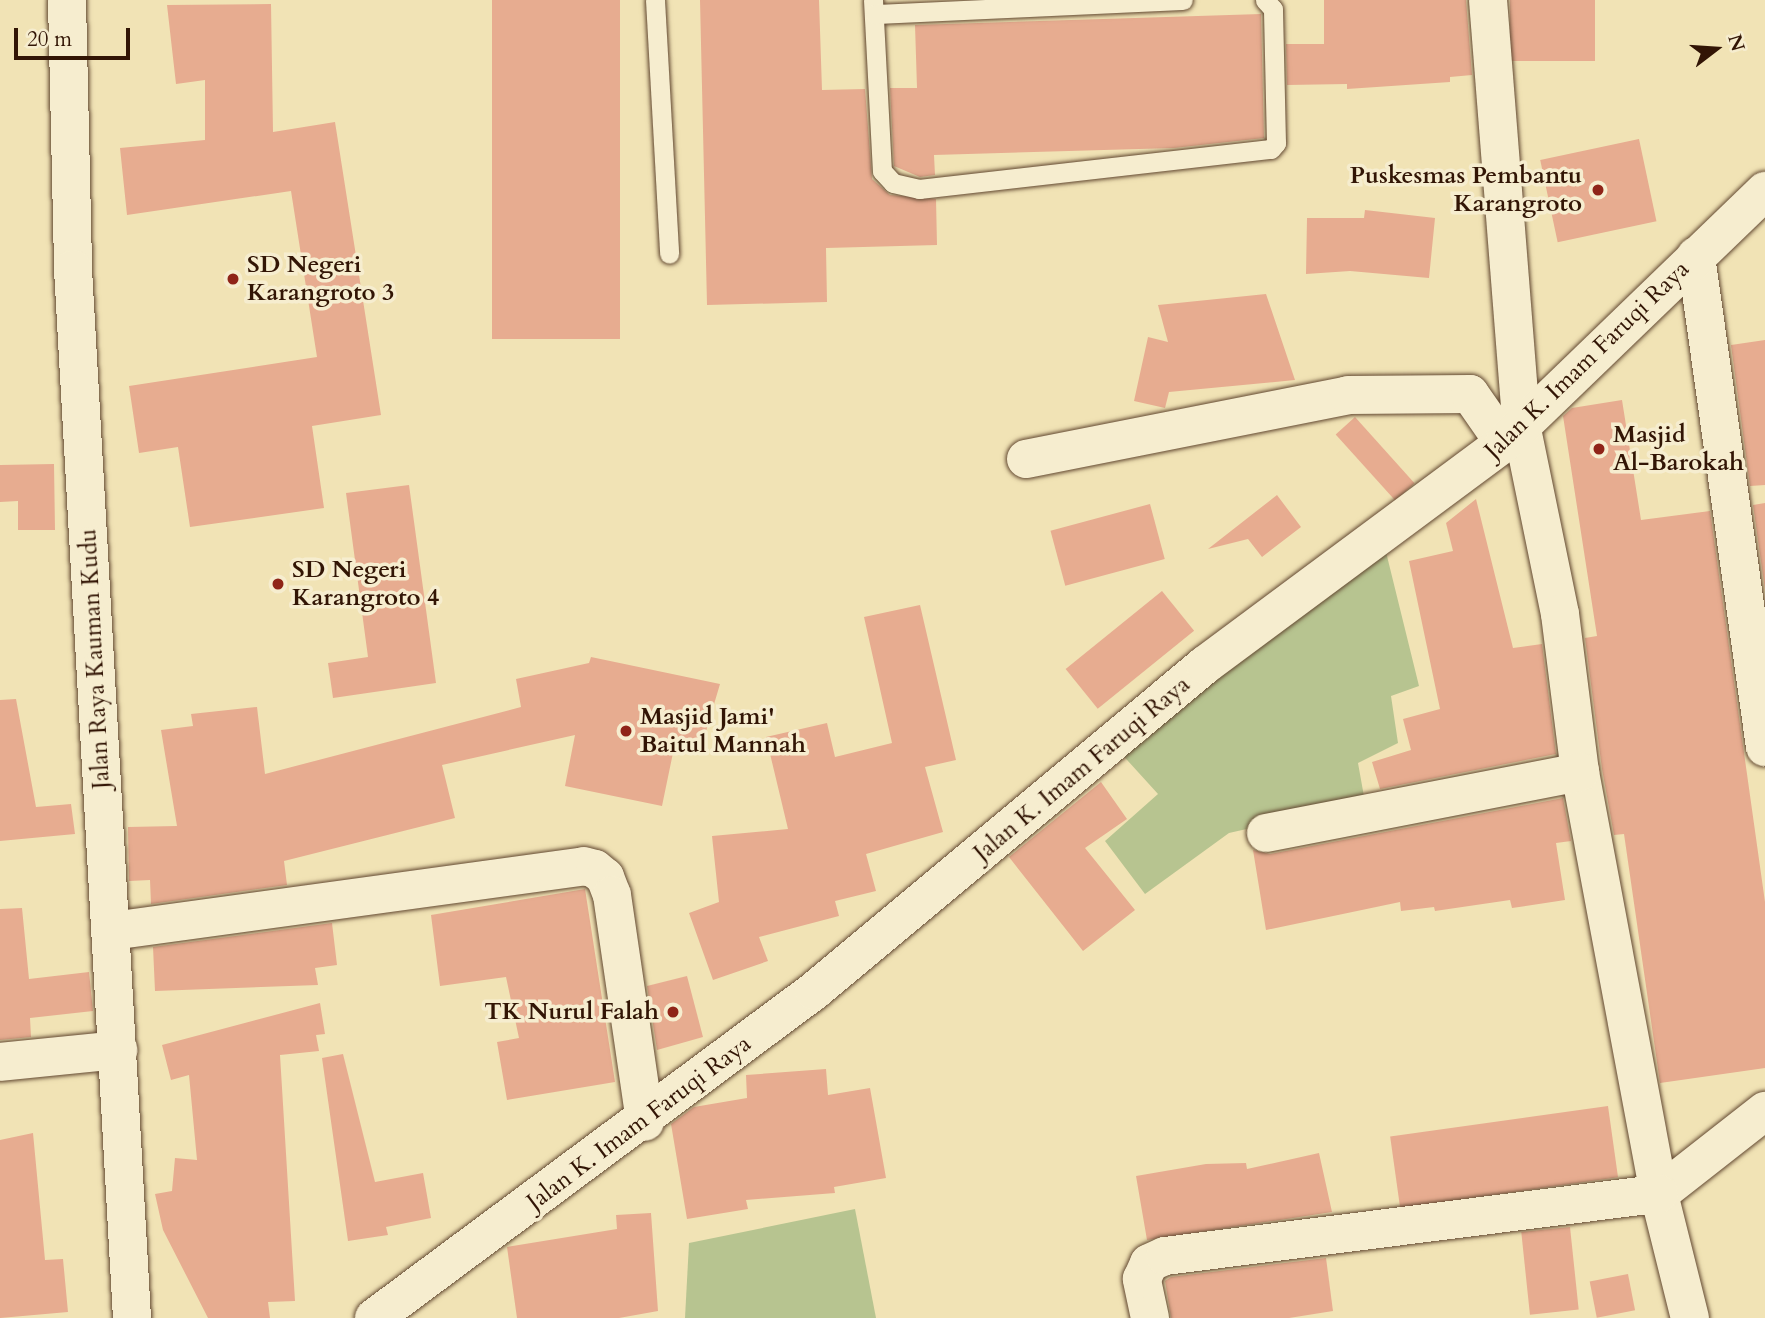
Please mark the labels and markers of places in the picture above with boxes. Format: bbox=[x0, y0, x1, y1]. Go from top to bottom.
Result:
place label: Puskesmas Pembantu Karangroto bbox=[1350, 162, 1582, 218]
marker: Puskesmas Pembantu Karangroto bbox=[1588, 180, 1608, 200]
place label: SD Negeri Karangroto 3 bbox=[247, 251, 394, 307]
marker: SD Negeri Karangroto 3 bbox=[225, 271, 241, 287]
place label: Masjid Al-Barokah bbox=[1613, 421, 1744, 477]
marker: Masjid Al-Barokah bbox=[1591, 441, 1607, 457]
place label: SD Negeri Karangroto 4 bbox=[292, 556, 439, 612]
marker: SD Negeri Karangroto 4 bbox=[270, 576, 286, 592]
place label: Masjid Jami' Baitul Mannah bbox=[640, 703, 806, 759]
marker: Masjid Jami' Baitul Mannah bbox=[618, 723, 634, 739]
place label: TK Nurul Falah bbox=[484, 998, 659, 1026]
marker: TK Nurul Falah bbox=[665, 1004, 681, 1020]

